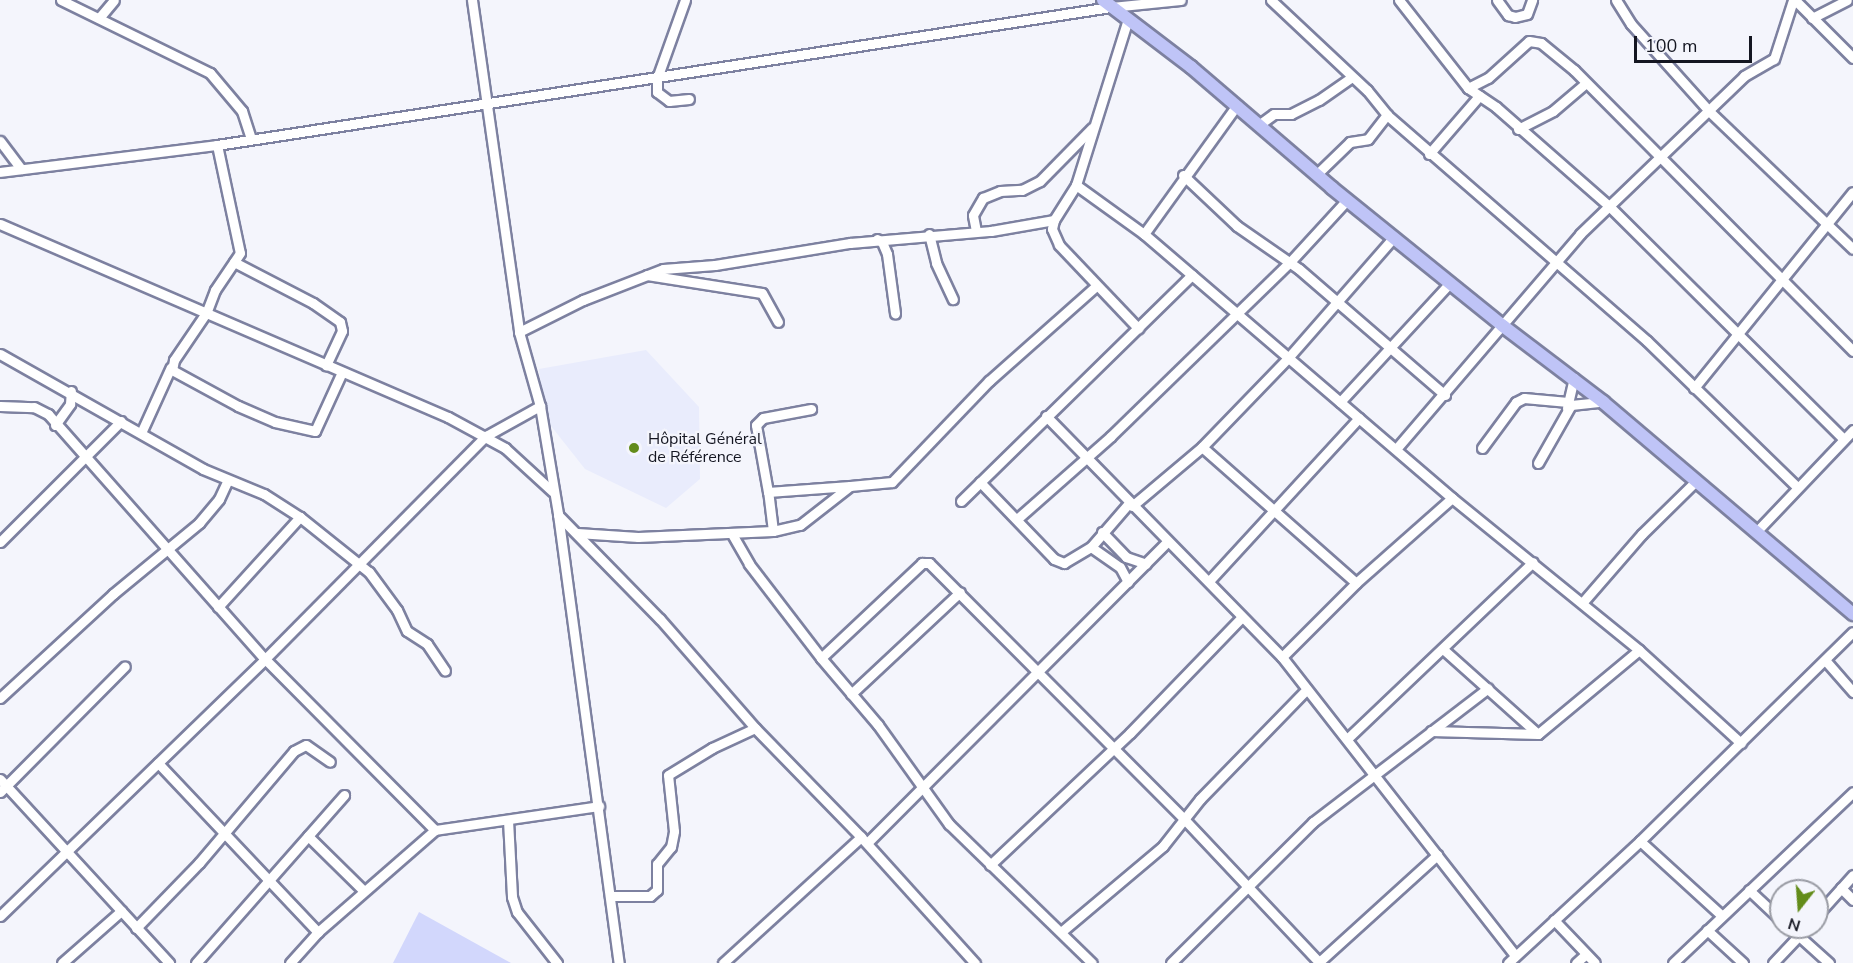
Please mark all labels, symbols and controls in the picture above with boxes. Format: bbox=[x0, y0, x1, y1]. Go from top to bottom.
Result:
scale bar bbox=[1637, 24, 1756, 62]
text: 100 m bbox=[1645, 34, 1697, 58]
place label: Hôpital Général de Référence bbox=[648, 429, 762, 467]
marker: Hôpital Général de Référence bbox=[625, 439, 643, 457]
north arrow bbox=[1769, 879, 1829, 939]
text: N bbox=[1785, 912, 1803, 937]

